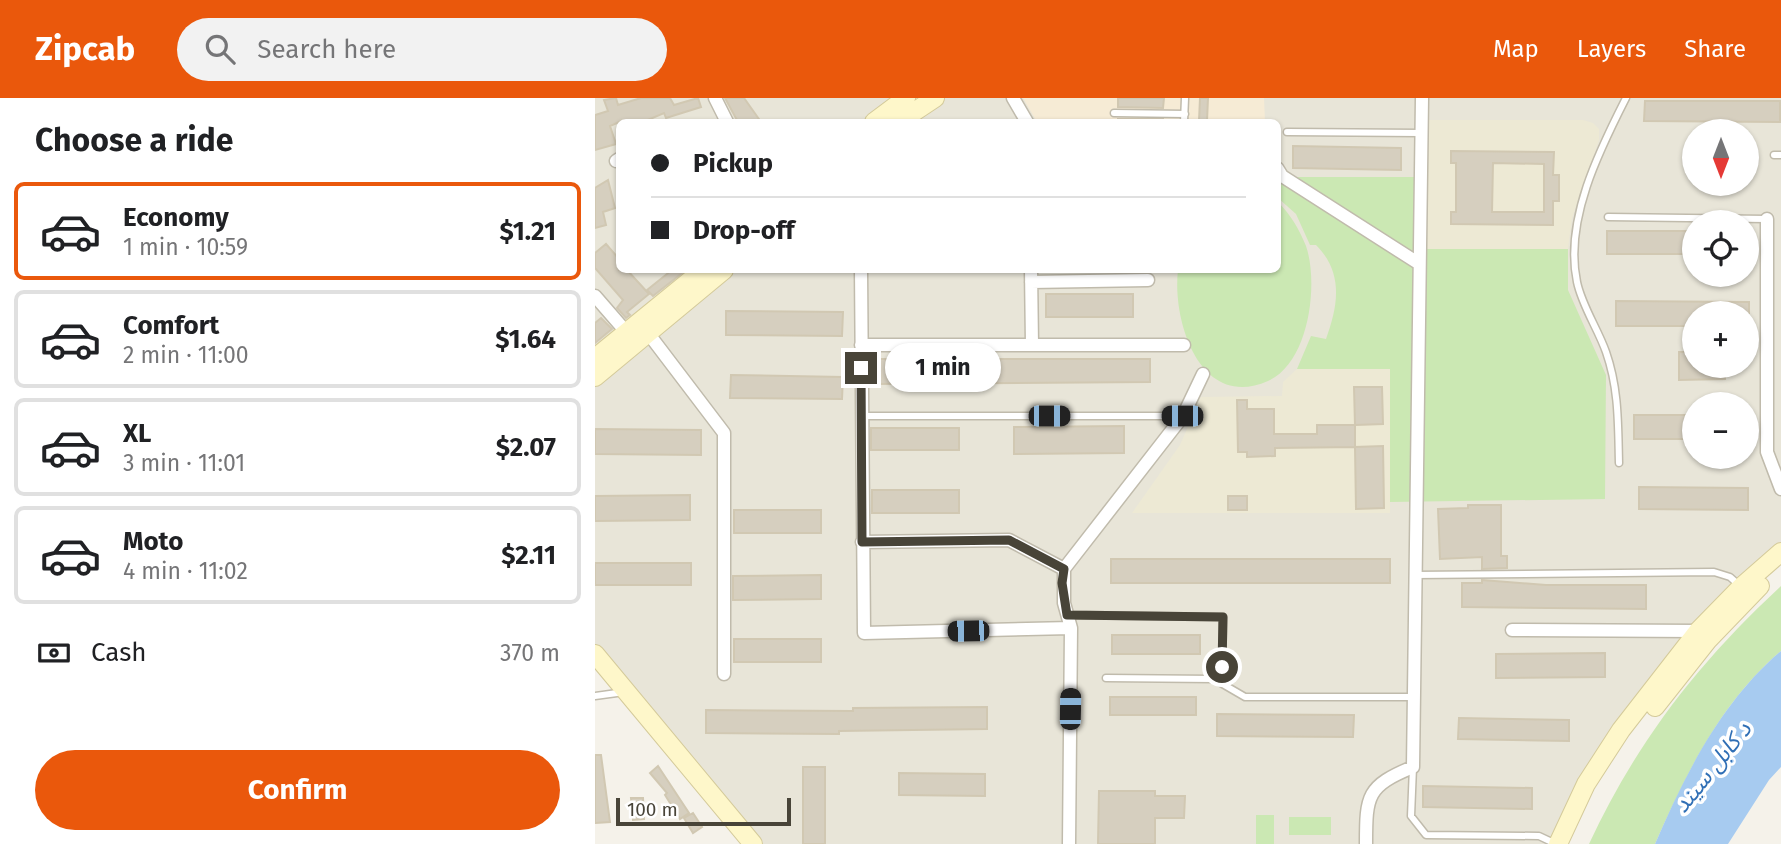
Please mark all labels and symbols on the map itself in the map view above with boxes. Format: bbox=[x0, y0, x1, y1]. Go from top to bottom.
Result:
north arrow bbox=[1682, 119, 1759, 196]
callout: 1 min bbox=[885, 344, 1001, 392]
route end bbox=[845, 352, 877, 384]
car bbox=[1029, 406, 1071, 427]
car bbox=[1162, 406, 1204, 427]
car bbox=[947, 620, 990, 642]
route start bbox=[1206, 651, 1238, 683]
car bbox=[1060, 688, 1081, 730]
water label: د کابل سيند bbox=[1667, 715, 1758, 818]
scale bar bbox=[616, 795, 791, 827]

